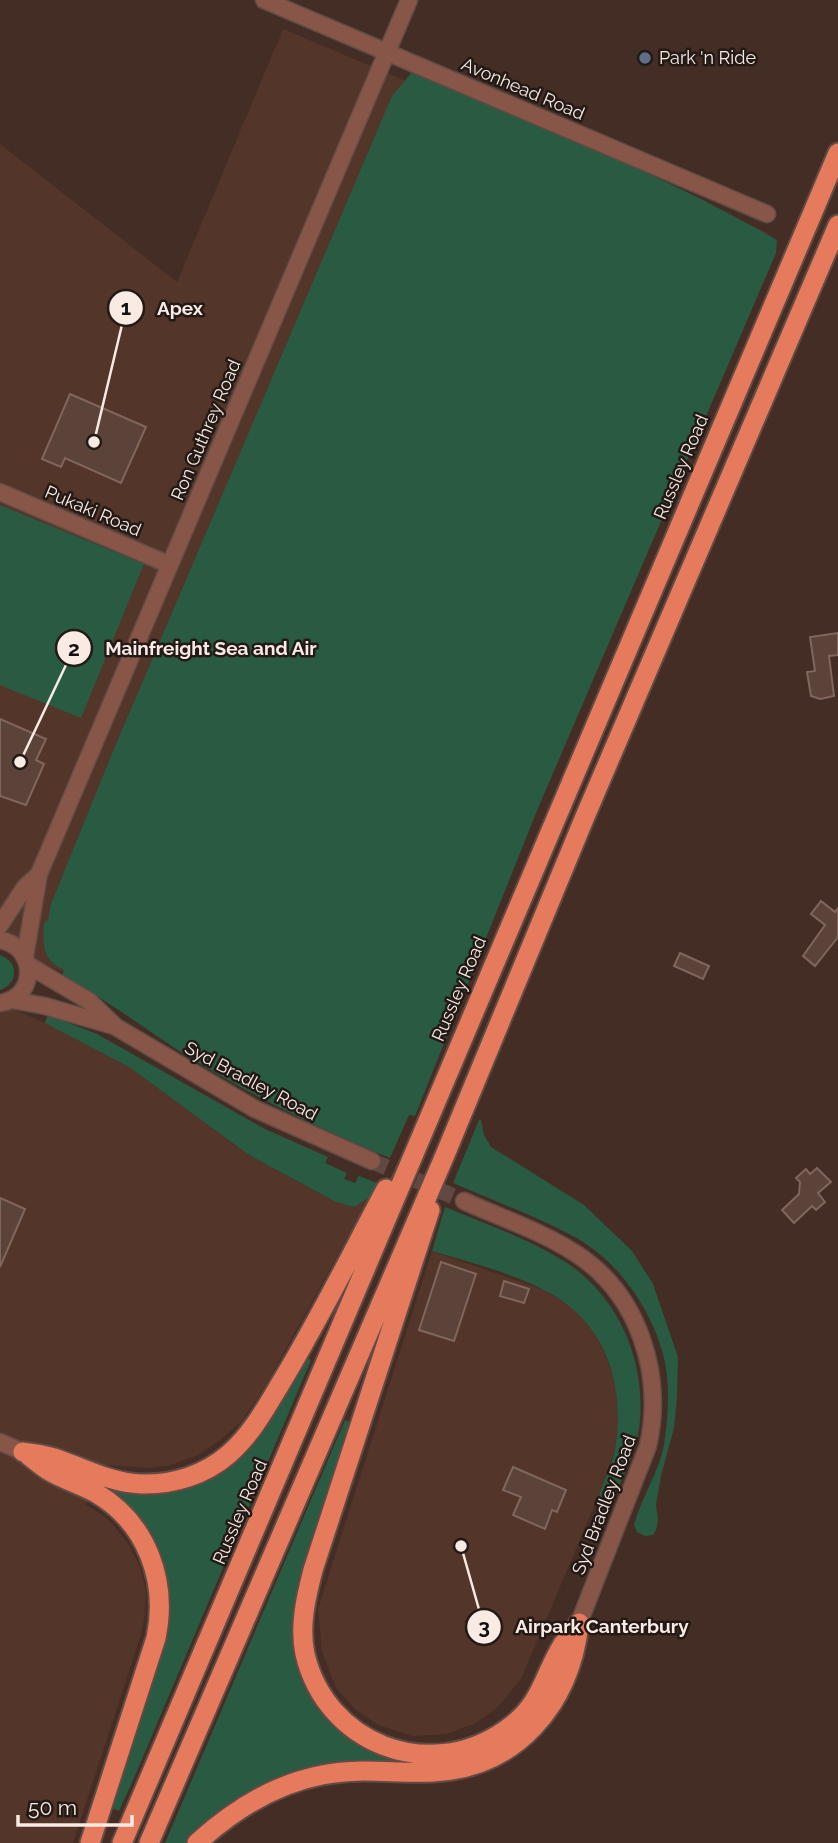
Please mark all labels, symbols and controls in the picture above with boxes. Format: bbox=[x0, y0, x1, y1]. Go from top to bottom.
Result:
place label: Park 'n Ride bbox=[659, 47, 756, 68]
marker: Park 'n Ride bbox=[637, 50, 653, 66]
street label: Avonhead Road bbox=[458, 53, 588, 124]
callout: Apex bbox=[108, 288, 217, 328]
text: 1 bbox=[121, 295, 131, 320]
text: Apex bbox=[157, 297, 204, 319]
street label: Ron Guthrey Road bbox=[166, 356, 245, 503]
street label: Russley Road bbox=[649, 411, 712, 522]
street label: Pukaki Road bbox=[42, 481, 144, 540]
callout: Mainfreight Sea and Air bbox=[56, 628, 331, 668]
text: 2 bbox=[68, 636, 80, 661]
text: Mainfreight Sea and Air bbox=[105, 637, 317, 659]
street label: Russley Road bbox=[427, 933, 490, 1044]
street label: Syd Bradley Road bbox=[181, 1037, 321, 1124]
street label: Syd Bradley Road bbox=[567, 1432, 640, 1577]
street label: Russley Road bbox=[208, 1456, 271, 1567]
callout: Airpark Canterbury bbox=[466, 1607, 703, 1647]
text: 3 bbox=[478, 1614, 490, 1639]
text: Airpark Canterbury bbox=[515, 1615, 689, 1637]
scale bar bbox=[18, 1784, 131, 1828]
text: 50 m bbox=[28, 1795, 77, 1820]

